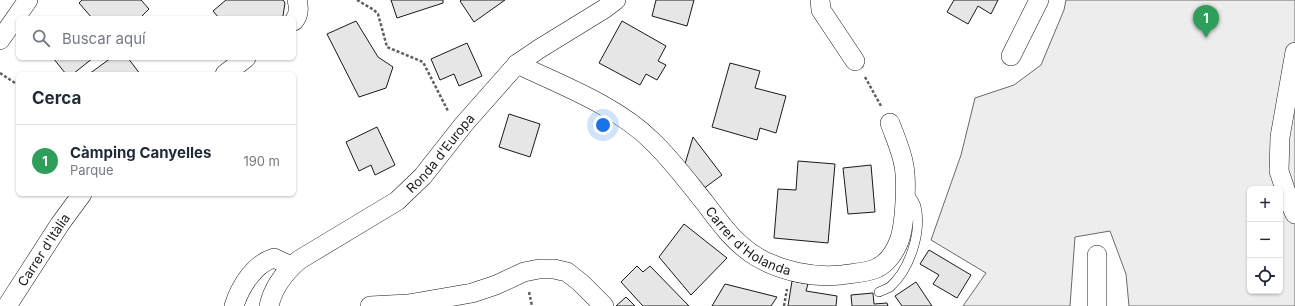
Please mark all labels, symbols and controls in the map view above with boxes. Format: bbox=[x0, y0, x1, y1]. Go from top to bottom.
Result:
pin: 1 bbox=[1193, 5, 1219, 38]
search box bbox=[16, 16, 296, 60]
icon: search bbox=[30, 27, 52, 49]
text: Buscar aquí bbox=[62, 29, 146, 48]
text: Cerca bbox=[32, 88, 81, 108]
street label: Ronda d'Europa bbox=[403, 110, 478, 196]
your location bbox=[593, 115, 613, 135]
text: Càmping Canyelles bbox=[70, 143, 211, 162]
text: 1 bbox=[42, 153, 48, 169]
text: 190 m bbox=[243, 153, 280, 169]
text: Parque bbox=[70, 162, 114, 178]
map controls bbox=[1247, 186, 1283, 294]
button: + bbox=[1247, 186, 1283, 222]
street label: Carrer d'Holanda bbox=[702, 203, 793, 278]
street label: Carrer d'Itàlia bbox=[14, 210, 73, 289]
button: − bbox=[1247, 222, 1283, 258]
button: locate bbox=[1247, 258, 1283, 294]

